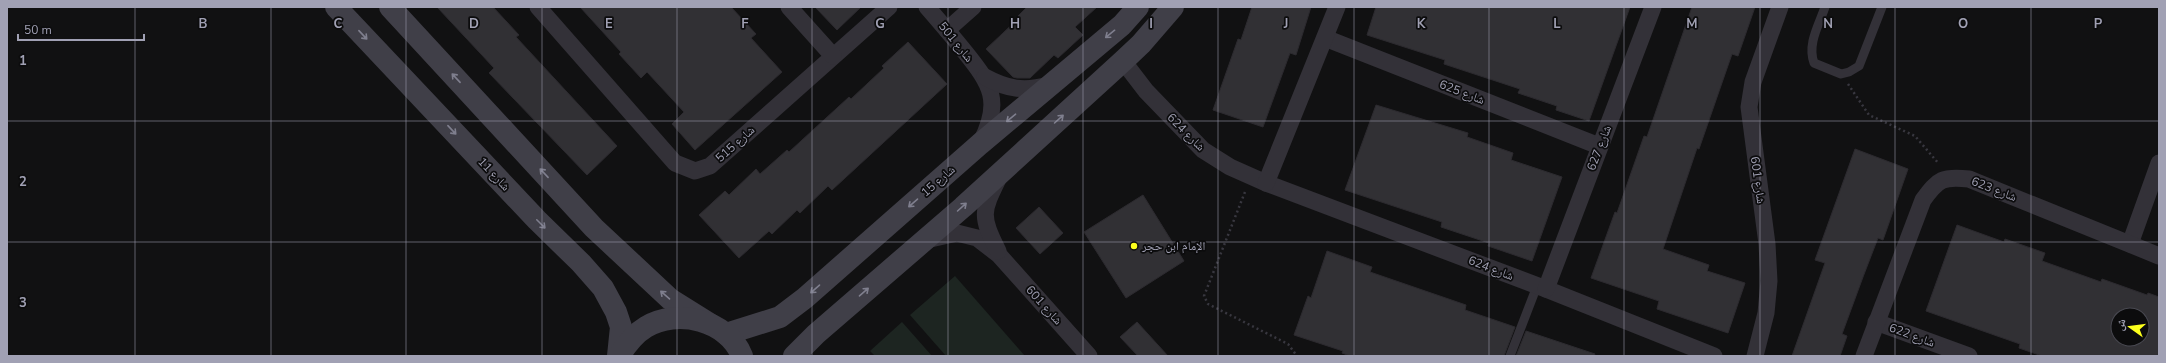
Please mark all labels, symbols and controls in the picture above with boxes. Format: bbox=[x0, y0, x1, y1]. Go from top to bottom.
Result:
text: B bbox=[199, 15, 208, 33]
text: C bbox=[334, 15, 343, 33]
text: D bbox=[469, 15, 479, 33]
text: E bbox=[605, 15, 613, 33]
text: F bbox=[741, 15, 749, 33]
text: G bbox=[875, 15, 885, 33]
text: H bbox=[1010, 15, 1020, 33]
text: I bbox=[1149, 15, 1153, 33]
text: J bbox=[1283, 15, 1288, 33]
text: K bbox=[1417, 15, 1426, 33]
text: L bbox=[1553, 15, 1561, 33]
text: M bbox=[1686, 15, 1698, 33]
text: N bbox=[1823, 15, 1833, 33]
text: O bbox=[1958, 15, 1968, 33]
text: P bbox=[2094, 15, 2103, 33]
scale bar bbox=[18, 16, 144, 42]
street label: شارع 501 bbox=[935, 19, 977, 66]
text: 50 m bbox=[24, 22, 52, 38]
one-way arrow bbox=[358, 30, 367, 40]
one-way arrow bbox=[1105, 30, 1116, 39]
text: 1 bbox=[19, 52, 27, 70]
one-way arrow bbox=[451, 73, 460, 83]
street label: شارع 625 bbox=[1437, 76, 1487, 108]
street label: شارع 624 bbox=[1164, 110, 1209, 155]
one-way arrow bbox=[1005, 113, 1016, 122]
one-way arrow bbox=[1054, 115, 1064, 124]
street label: شارع 515 bbox=[712, 122, 758, 166]
street label: شارع 627 bbox=[1583, 123, 1615, 173]
one-way arrow bbox=[447, 125, 457, 135]
street label: شارع 11 bbox=[474, 154, 514, 194]
street label: شارع 601 bbox=[1747, 155, 1769, 205]
street label: شارع 15 bbox=[918, 162, 959, 200]
one-way arrow bbox=[539, 168, 548, 179]
text: 2 bbox=[19, 173, 27, 191]
street label: شارع 623 bbox=[1969, 173, 2019, 205]
one-way arrow bbox=[908, 198, 918, 207]
one-way arrow bbox=[957, 202, 968, 211]
one-way arrow bbox=[536, 219, 546, 229]
place label: الإمام ابن حجر bbox=[1141, 238, 1205, 254]
marker: الإمام ابن حجر bbox=[1129, 241, 1139, 251]
street label: شارع 624 bbox=[1466, 252, 1516, 284]
street label: شارع 601 bbox=[1022, 282, 1066, 328]
one-way arrow bbox=[810, 284, 820, 294]
one-way arrow bbox=[859, 288, 869, 297]
one-way arrow bbox=[660, 290, 671, 299]
text: 3 bbox=[19, 294, 27, 312]
north arrow bbox=[2110, 307, 2150, 347]
text: ش bbox=[2112, 317, 2130, 332]
street label: شارع 622 bbox=[1887, 319, 1937, 351]

